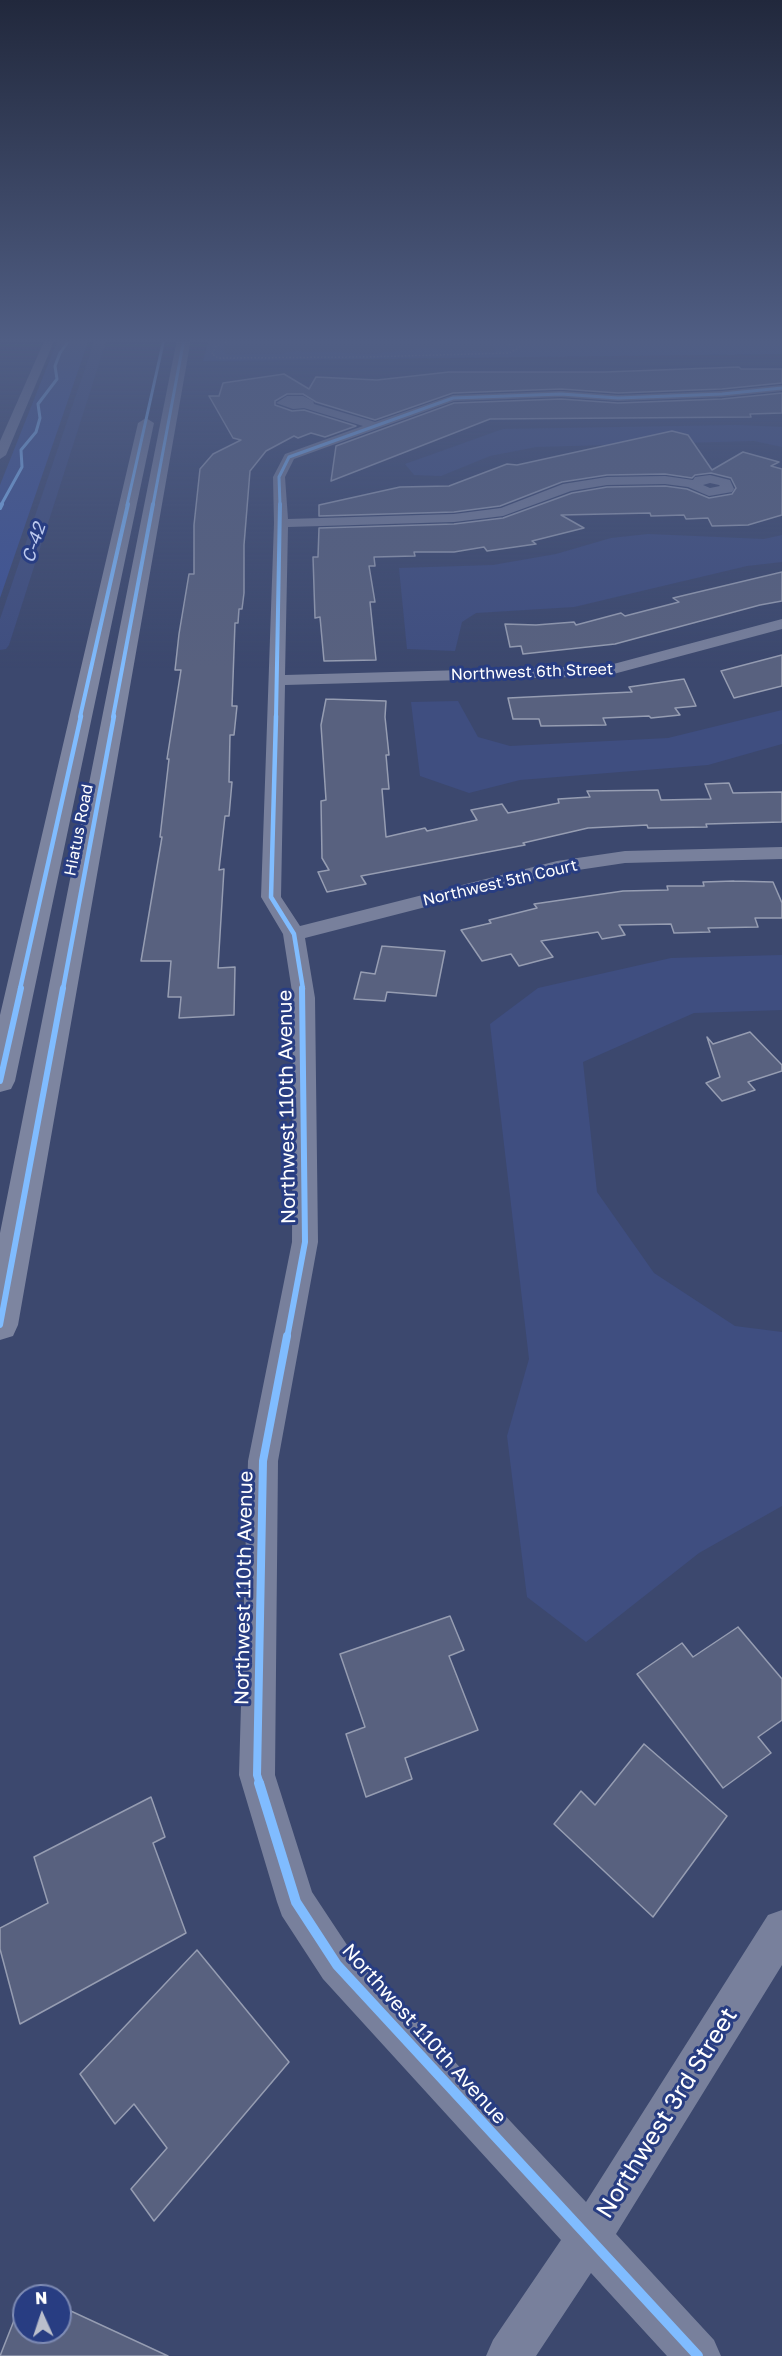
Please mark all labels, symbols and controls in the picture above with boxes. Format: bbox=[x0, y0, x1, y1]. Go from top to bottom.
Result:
water label: C-42 bbox=[17, 520, 51, 566]
street label: Northwest 6th Street bbox=[450, 660, 614, 684]
street label: Hiatus Road bbox=[61, 782, 97, 878]
street label: Northwest 5th Court bbox=[421, 856, 579, 910]
street label: Northwest 110th Avenue bbox=[273, 990, 301, 1224]
street label: Northwest 110th Avenue bbox=[230, 1471, 258, 1705]
street label: Northwest 110th Avenue bbox=[337, 1939, 511, 2129]
street label: Northwest 3rd Street bbox=[590, 2002, 744, 2224]
north arrow bbox=[12, 2284, 72, 2344]
text: N bbox=[35, 2288, 48, 2308]

